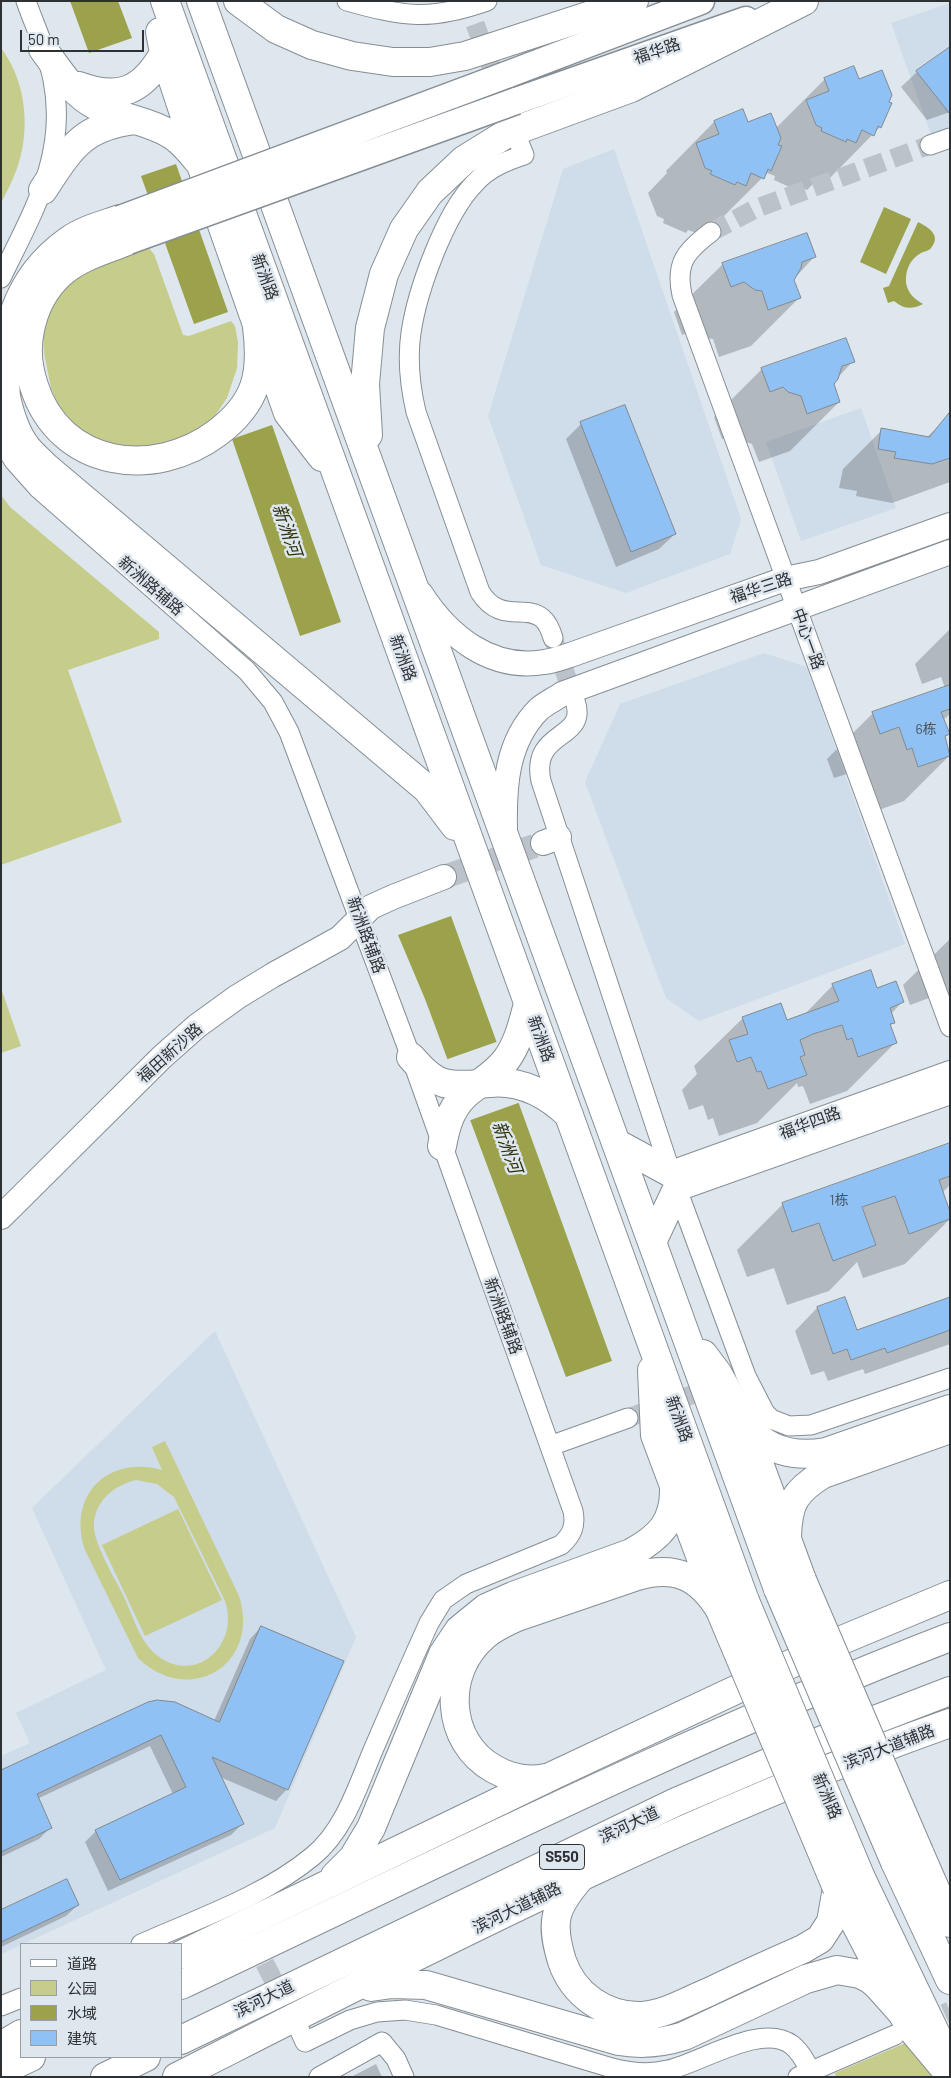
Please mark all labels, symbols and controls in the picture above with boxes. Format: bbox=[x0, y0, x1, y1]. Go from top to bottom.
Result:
scale bar bbox=[22, 20, 146, 52]
text: 50 m bbox=[28, 30, 60, 48]
street label: 福华路 bbox=[631, 34, 683, 68]
street label: 新洲路 bbox=[248, 251, 282, 303]
water label: 新洲河 bbox=[268, 501, 306, 559]
street label: 新洲路辅路 bbox=[115, 553, 187, 619]
street label: 福华三路 bbox=[728, 569, 794, 607]
street label: 中心一路 bbox=[788, 606, 828, 672]
street label: 新洲路 bbox=[386, 632, 420, 684]
house number: 6栋 bbox=[915, 721, 937, 737]
street label: 新洲路辅路 bbox=[343, 894, 389, 976]
street label: 新洲路 bbox=[524, 1013, 558, 1065]
street label: 福田新沙路 bbox=[134, 1019, 206, 1087]
street label: 福华四路 bbox=[777, 1103, 843, 1143]
water label: 新洲河 bbox=[488, 1118, 526, 1176]
house number: 1栋 bbox=[830, 1192, 848, 1208]
street label: 新洲路辅路 bbox=[480, 1275, 526, 1357]
street label: 新洲路 bbox=[662, 1393, 696, 1445]
street label: 滨河大道辅路 bbox=[841, 1721, 937, 1773]
street label: 新洲路 bbox=[809, 1770, 845, 1822]
street label: 滨河大道 bbox=[596, 1803, 662, 1847]
road number: S550 bbox=[540, 1844, 584, 1870]
street label: 滨河大道辅路 bbox=[470, 1878, 564, 1938]
legend bbox=[20, 1943, 182, 2058]
text: 道路 bbox=[67, 1954, 97, 1972]
street label: 滨河大道 bbox=[231, 1976, 297, 2022]
text: 公园 bbox=[67, 1979, 97, 1997]
text: 水域 bbox=[67, 2004, 97, 2022]
text: 建筑 bbox=[67, 2029, 97, 2047]

